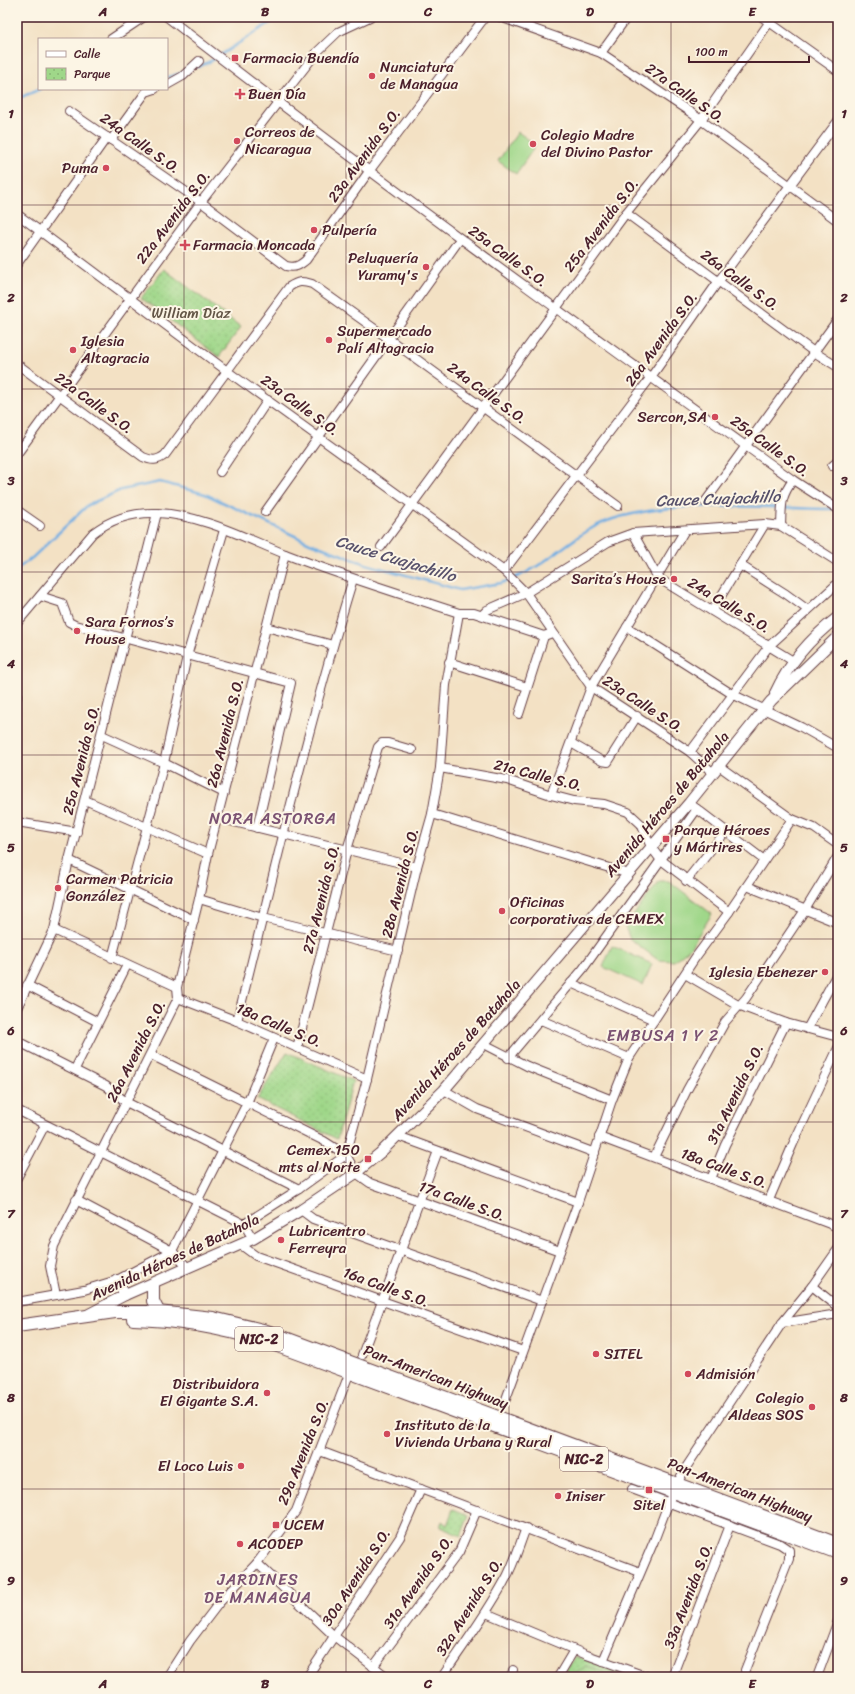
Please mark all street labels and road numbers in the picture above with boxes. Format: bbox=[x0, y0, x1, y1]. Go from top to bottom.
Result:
street label: 27a Calle S.O. bbox=[640, 56, 730, 130]
street label: 23a Avenida S.O. bbox=[321, 102, 407, 208]
street label: 24a Calle S.O. bbox=[94, 106, 186, 180]
street label: 22a Avenida S.O. bbox=[129, 164, 217, 270]
street label: 25a Avenida S.O. bbox=[557, 172, 645, 278]
street label: 25a Calle S.O. bbox=[463, 218, 553, 294]
street label: 26a Calle S.O. bbox=[695, 242, 785, 318]
street label: 26a Avenida S.O. bbox=[618, 286, 704, 392]
street label: 24a Calle S.O. bbox=[442, 355, 532, 431]
street label: 22a Calle S.O. bbox=[49, 365, 139, 441]
street label: 23a Calle S.O. bbox=[255, 367, 345, 443]
street label: 25a Calle S.O. bbox=[725, 408, 815, 484]
street label: 24a Calle S.O. bbox=[682, 570, 776, 640]
street label: 23a Calle S.O. bbox=[597, 668, 689, 740]
street label: 26a Avenida S.O. bbox=[199, 676, 251, 790]
street label: 25a Avenida S.O. bbox=[55, 702, 107, 818]
street label: Avenida Héroes de Batahola bbox=[597, 725, 736, 884]
street label: 21a Calle S.O. bbox=[491, 751, 585, 799]
street label: 28a Avenida S.O. bbox=[374, 825, 426, 941]
street label: 27a Avenida S.O. bbox=[295, 841, 347, 957]
street label: Avenida Héroes de Batahola bbox=[384, 973, 528, 1128]
street label: 26a Avenida S.O. bbox=[99, 995, 173, 1107]
street label: 18a Calle S.O. bbox=[232, 995, 326, 1055]
street label: 31a Avenida S.O. bbox=[699, 1039, 771, 1149]
street label: 18a Calle S.O. bbox=[677, 1140, 771, 1196]
street label: 17a Calle S.O. bbox=[415, 1173, 509, 1229]
street label: Avenida Héroes de Batahola bbox=[85, 1206, 264, 1308]
street label: 16a Calle S.O. bbox=[339, 1259, 433, 1315]
road number: NIC-2 bbox=[235, 1327, 283, 1351]
street label: Pan-American Highway bbox=[360, 1337, 513, 1417]
street label: 29a Avenida S.O. bbox=[270, 1395, 336, 1509]
road number: NIC-2 bbox=[560, 1447, 608, 1471]
street label: Pan-American Highway bbox=[664, 1450, 817, 1530]
street label: 30a Avenida S.O. bbox=[314, 1523, 398, 1631]
street label: 31a Avenida S.O. bbox=[376, 1530, 460, 1634]
street label: 33a Avenida S.O. bbox=[656, 1539, 720, 1653]
street label: 32a Avenida S.O. bbox=[428, 1553, 510, 1661]

